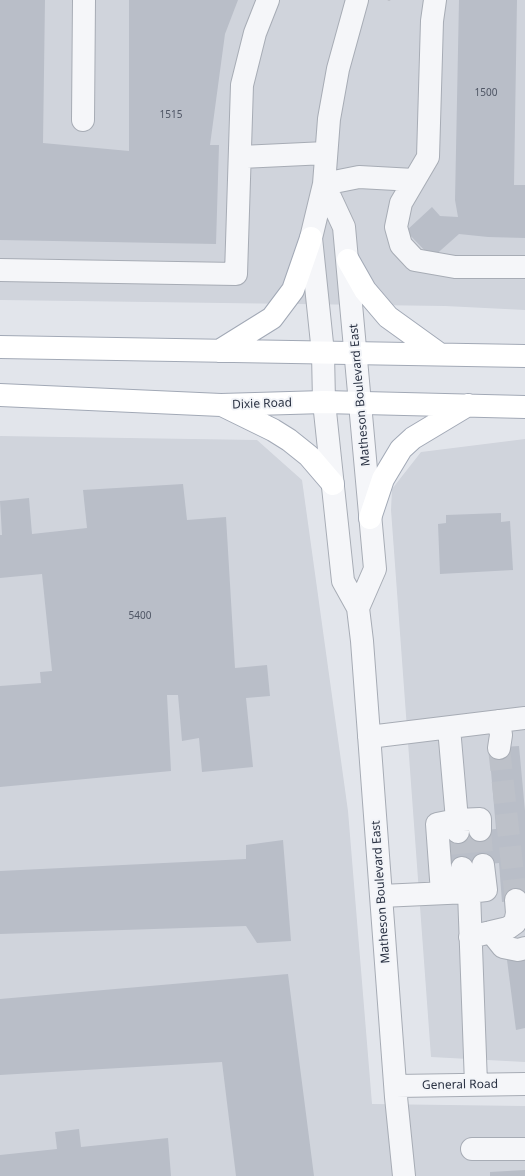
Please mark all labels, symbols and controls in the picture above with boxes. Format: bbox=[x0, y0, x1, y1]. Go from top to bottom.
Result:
house number: 1500 bbox=[475, 87, 497, 99]
house number: 1515 bbox=[160, 109, 182, 121]
street label: Matheson Boulevard East bbox=[347, 323, 373, 467]
street label: Dixie Road bbox=[232, 396, 292, 412]
house number: 5400 bbox=[129, 610, 151, 622]
street label: Matheson Boulevard East bbox=[369, 820, 393, 964]
street label: General Road bbox=[422, 1077, 498, 1093]

